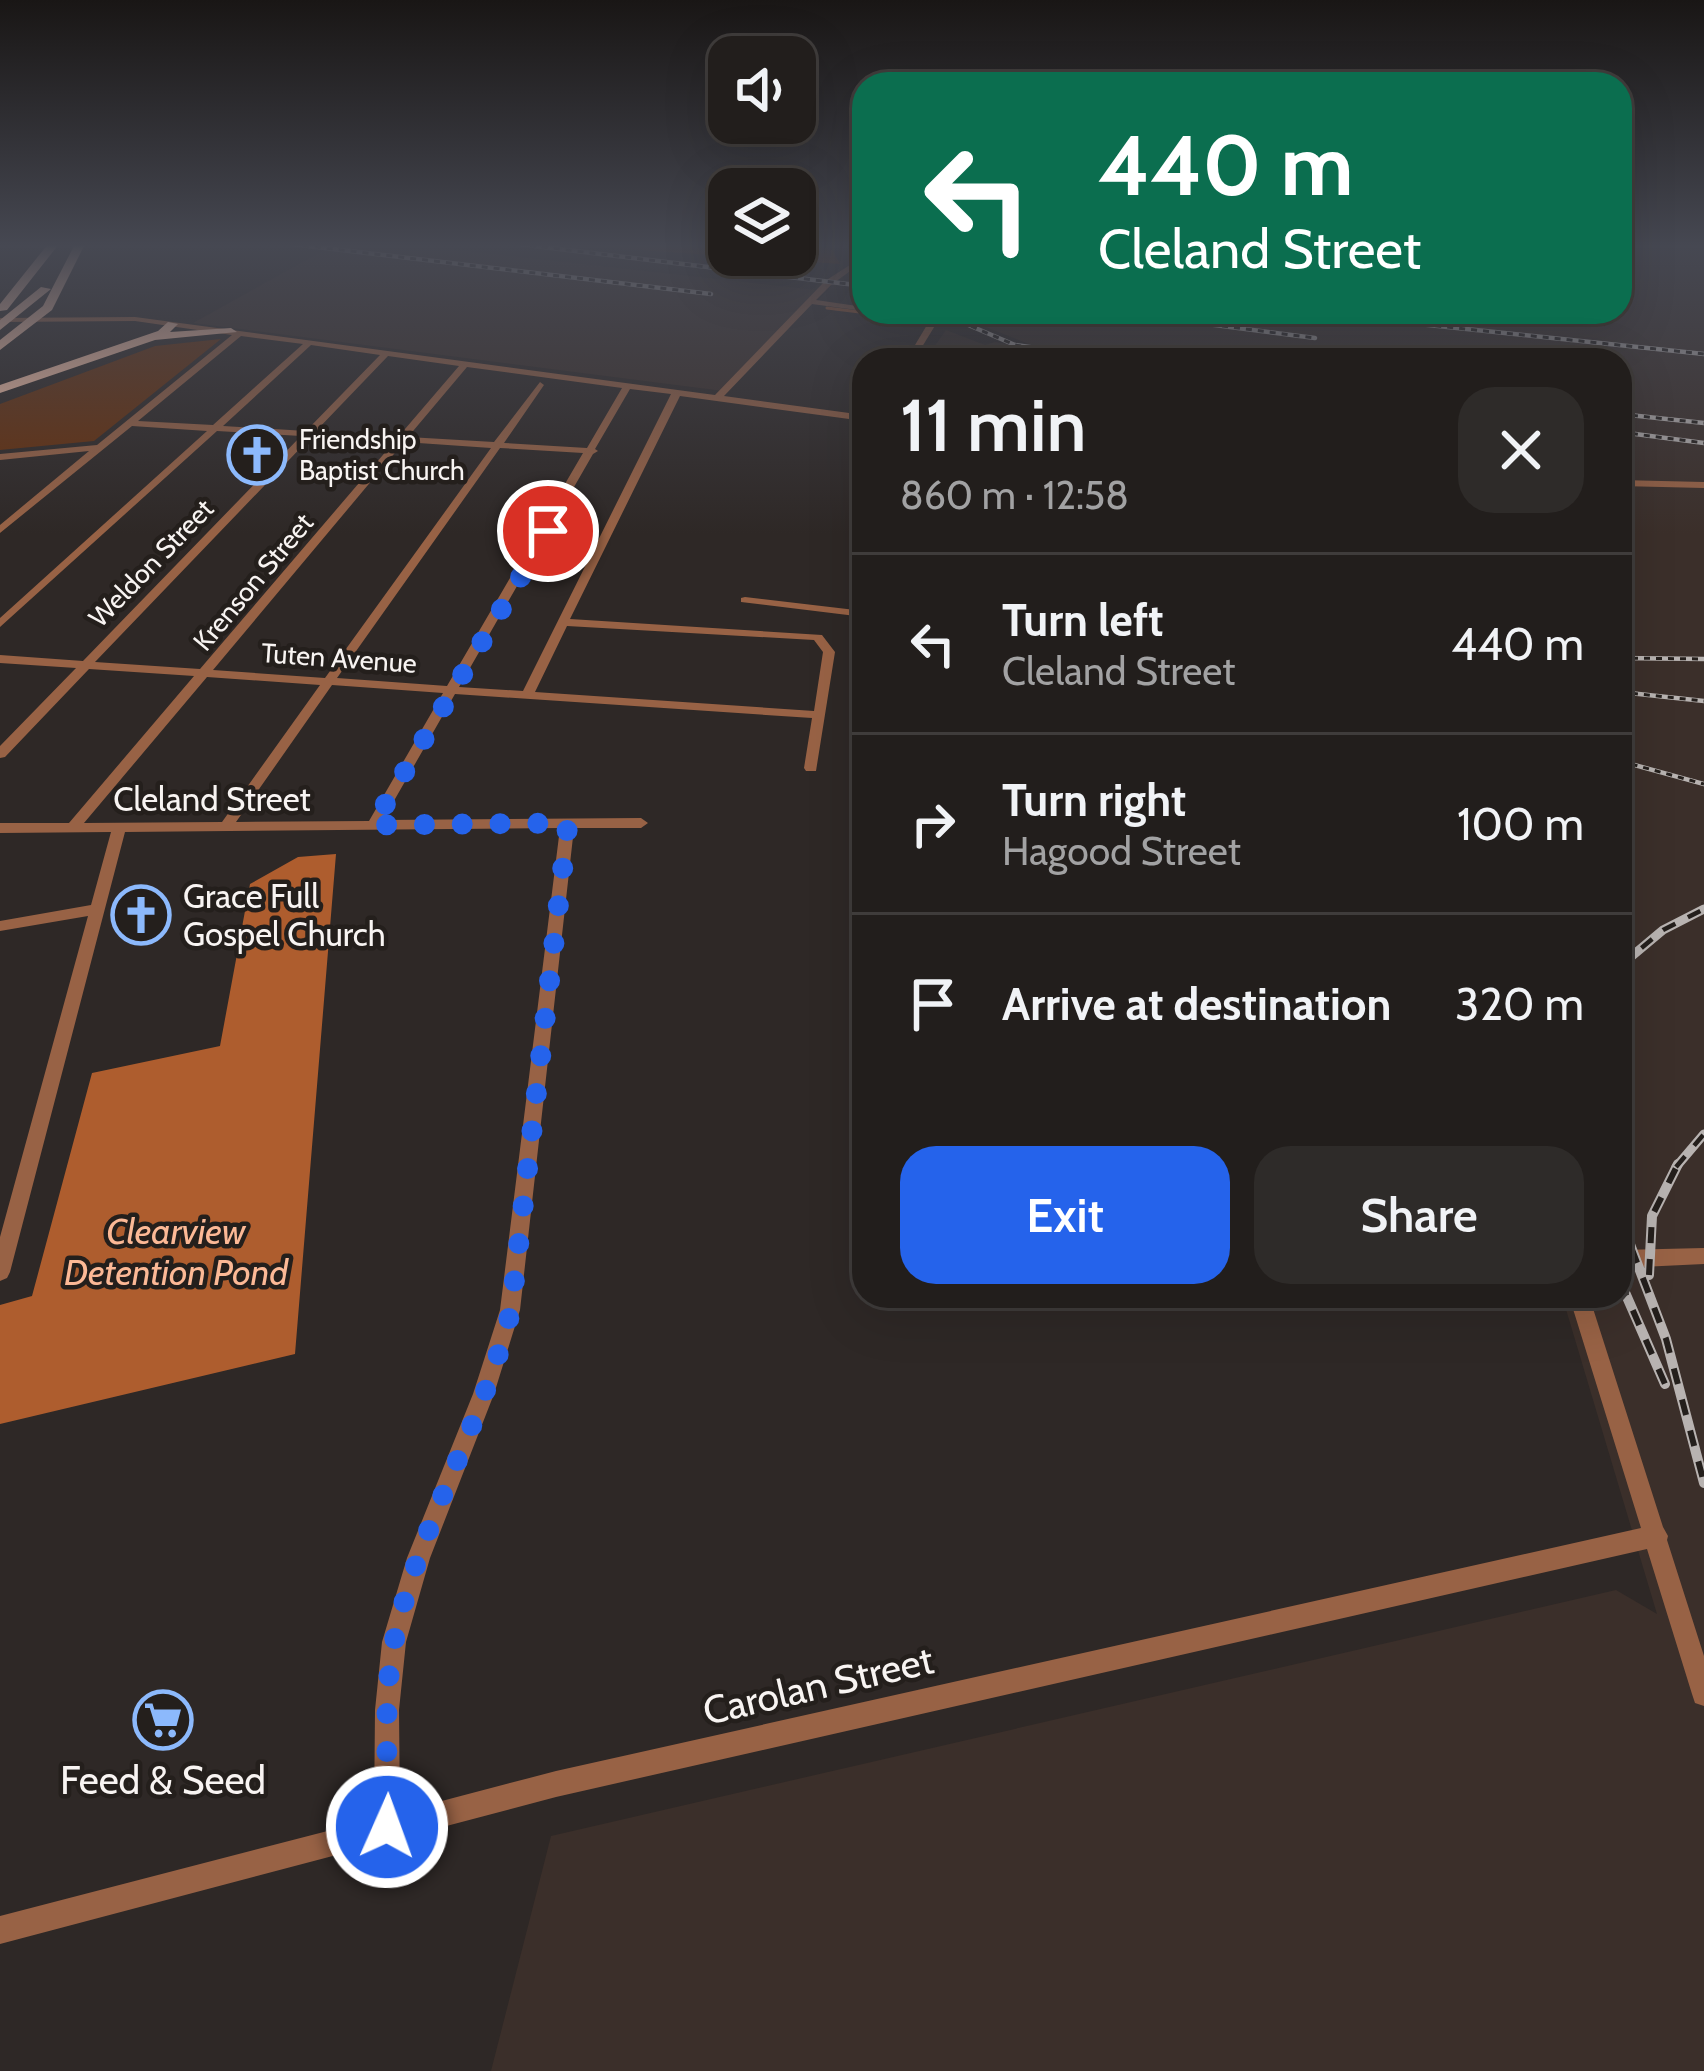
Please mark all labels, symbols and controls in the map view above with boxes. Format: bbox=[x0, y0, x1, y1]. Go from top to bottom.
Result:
map controls bbox=[708, 36, 816, 276]
button: sound bbox=[708, 36, 816, 144]
text: 440 m bbox=[1098, 114, 1354, 216]
icon: left bbox=[900, 120, 1056, 276]
button: layers bbox=[708, 168, 816, 276]
text: Cleland Street bbox=[1098, 216, 1421, 282]
text: 11 min bbox=[900, 382, 1086, 469]
button: close bbox=[1458, 387, 1584, 513]
place label: Friendship Baptist Church bbox=[299, 423, 465, 487]
church icon: Friendship Baptist Church bbox=[226, 424, 288, 486]
text: 860 m · 12:58 bbox=[900, 471, 1129, 519]
pin bbox=[497, 480, 599, 582]
street label: Weldon Street bbox=[82, 492, 220, 634]
icon: arrive bbox=[515, 498, 581, 564]
street label: Krenson Street bbox=[186, 507, 320, 657]
text: Turn left bbox=[1002, 593, 1164, 647]
icon: left bbox=[900, 611, 966, 677]
text: 440 m bbox=[1451, 617, 1584, 671]
street label: Tuten Avenue bbox=[260, 636, 418, 680]
text: Cleland Street bbox=[1002, 647, 1235, 695]
text: Turn right bbox=[1002, 773, 1186, 827]
street label: Cleland Street bbox=[113, 779, 311, 819]
icon: right bbox=[900, 791, 966, 857]
text: 100 m bbox=[1457, 797, 1584, 851]
text: Hagood Street bbox=[1002, 827, 1241, 875]
place label: Grace Full Gospel Church bbox=[183, 876, 386, 954]
church icon: Grace Full Gospel Church bbox=[110, 884, 172, 946]
icon: arrive bbox=[900, 971, 966, 1037]
text: Arrive at destination bbox=[1002, 977, 1391, 1031]
text: 320 m bbox=[1455, 977, 1584, 1031]
button: Exit bbox=[900, 1146, 1230, 1284]
button: Share bbox=[1254, 1146, 1584, 1284]
water label: Clearview Detention Pond bbox=[64, 1209, 289, 1294]
street label: Carolan Street bbox=[698, 1635, 938, 1735]
supermarket icon: Feed & Seed bbox=[132, 1689, 194, 1751]
place label: Feed & Seed bbox=[60, 1756, 266, 1804]
position arrow bbox=[324, 1764, 450, 1890]

